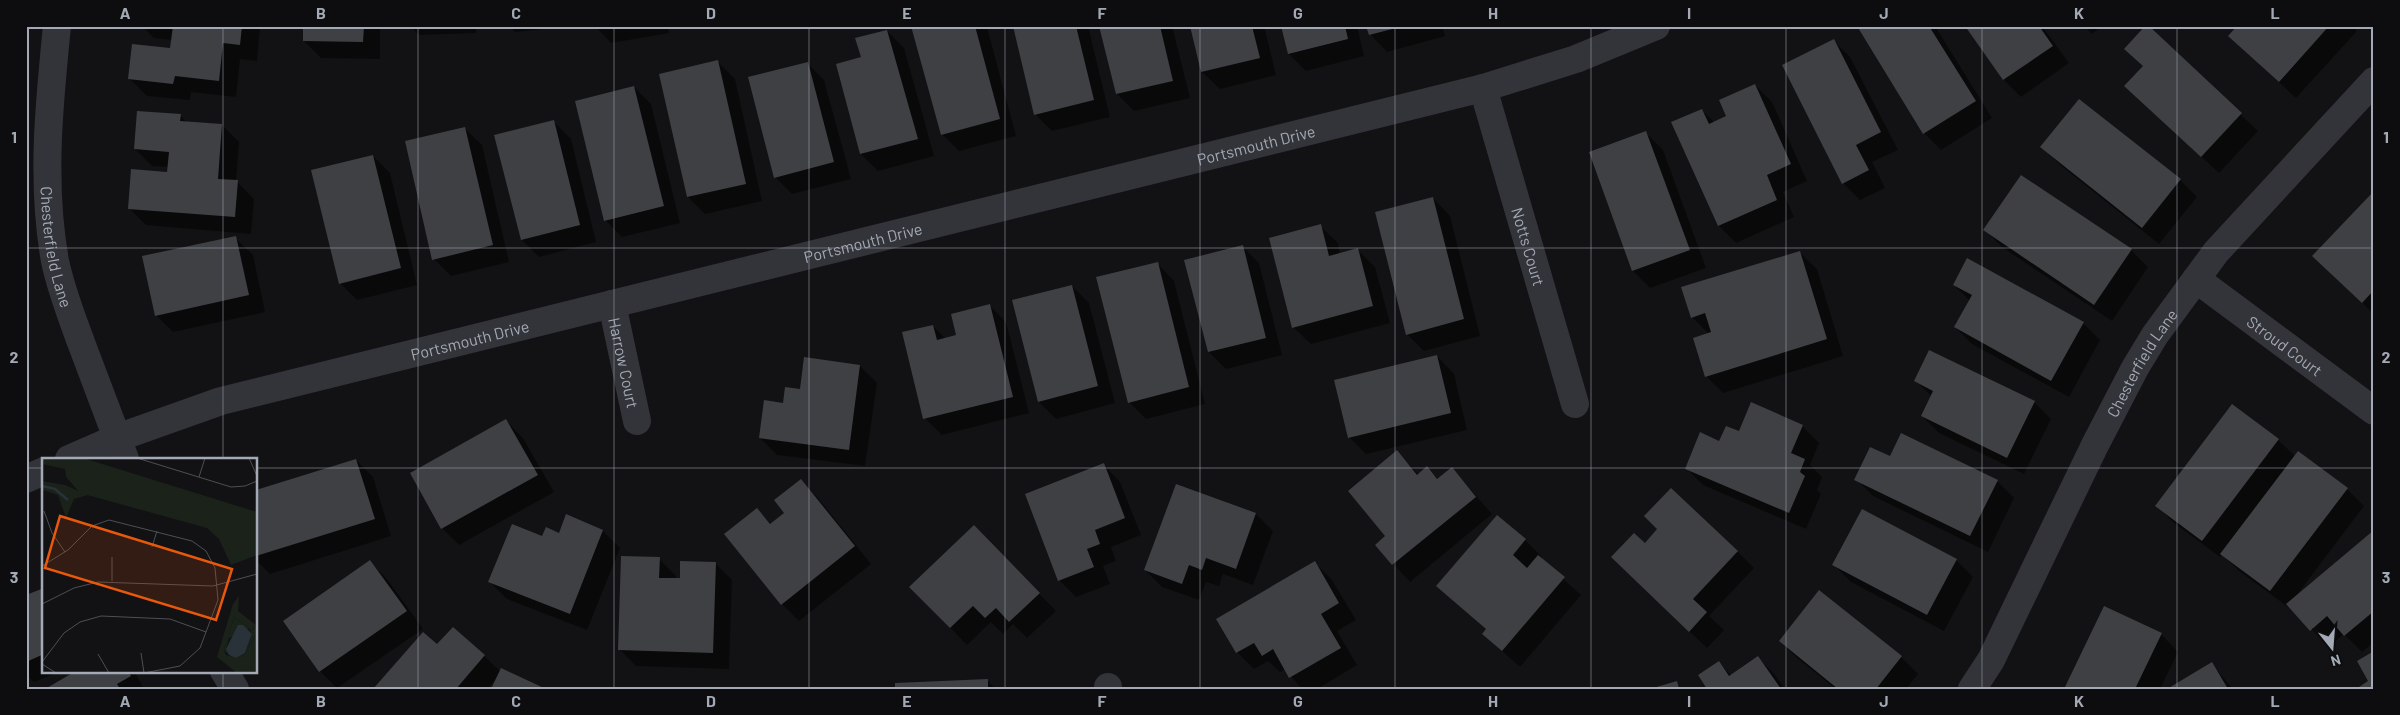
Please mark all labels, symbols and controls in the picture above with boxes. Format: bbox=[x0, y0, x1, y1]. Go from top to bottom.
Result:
text: A bbox=[120, 3, 131, 22]
text: B bbox=[316, 3, 326, 22]
text: C bbox=[511, 3, 521, 22]
text: D bbox=[706, 3, 716, 22]
text: E bbox=[902, 3, 912, 22]
text: F bbox=[1098, 3, 1107, 22]
text: G bbox=[1293, 3, 1303, 22]
text: H bbox=[1488, 3, 1498, 22]
text: I bbox=[1687, 3, 1691, 22]
text: J bbox=[1879, 3, 1889, 22]
text: K bbox=[2074, 3, 2084, 22]
text: L bbox=[2270, 3, 2280, 22]
street label: Portsmouth Drive bbox=[1195, 121, 1317, 168]
text: 1 bbox=[11, 127, 17, 146]
text: 1 bbox=[2383, 127, 2389, 146]
street label: Chesterfield Lane bbox=[38, 186, 77, 310]
street label: Notts Court bbox=[1509, 205, 1550, 288]
street label: Portsmouth Drive bbox=[802, 218, 924, 266]
street label: Chesterfield Lane bbox=[2102, 305, 2181, 420]
street label: Stroud Court bbox=[2244, 311, 2327, 379]
street label: Portsmouth Drive bbox=[409, 316, 531, 363]
street label: Harrow Court bbox=[606, 316, 643, 410]
text: 2 bbox=[10, 347, 19, 366]
text: 2 bbox=[2382, 347, 2391, 366]
inset map bbox=[42, 458, 258, 672]
text: 3 bbox=[10, 567, 18, 586]
text: 3 bbox=[2382, 567, 2390, 586]
north arrow bbox=[2308, 622, 2358, 672]
text: N bbox=[2329, 651, 2343, 670]
text: A bbox=[120, 691, 131, 710]
text: B bbox=[316, 691, 326, 710]
text: C bbox=[511, 691, 521, 710]
text: D bbox=[706, 691, 716, 710]
text: E bbox=[902, 691, 912, 710]
text: F bbox=[1098, 691, 1107, 710]
text: G bbox=[1293, 691, 1303, 710]
text: H bbox=[1488, 691, 1498, 710]
text: I bbox=[1687, 691, 1691, 710]
text: J bbox=[1879, 691, 1889, 710]
text: K bbox=[2074, 691, 2084, 710]
text: L bbox=[2270, 691, 2280, 710]

